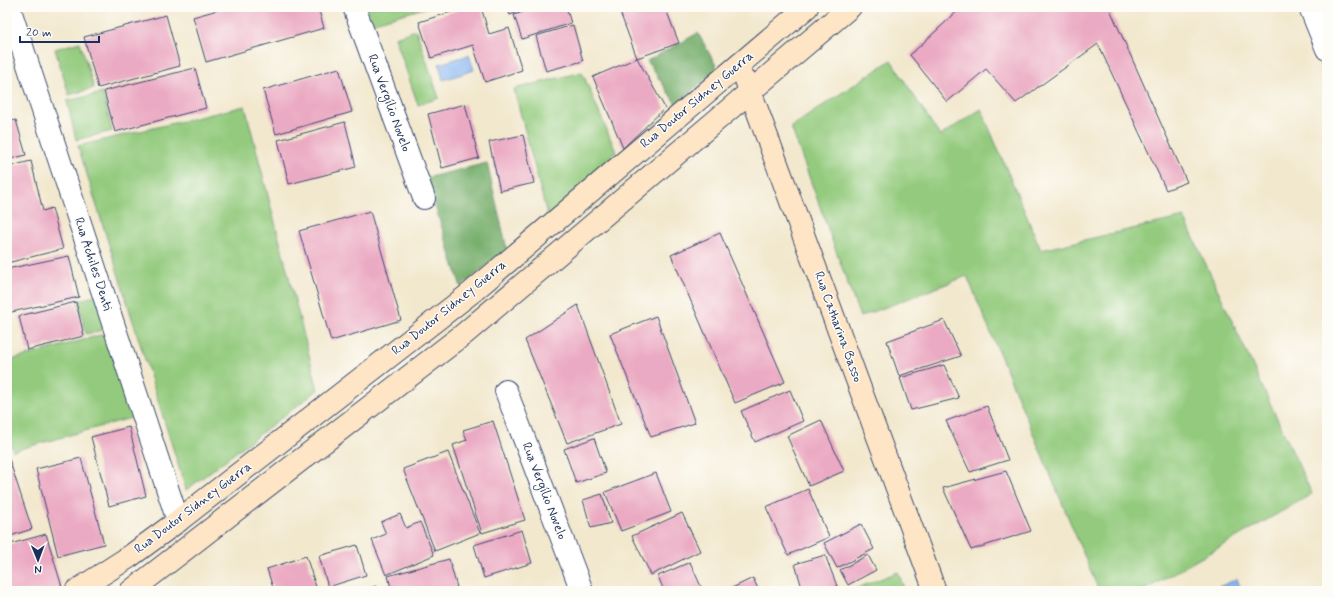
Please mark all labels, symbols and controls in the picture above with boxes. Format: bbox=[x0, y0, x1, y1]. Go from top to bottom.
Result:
scale bar bbox=[20, 18, 99, 44]
text: 20 m bbox=[26, 25, 52, 41]
street label: Rua Doutor Sidney Guerra bbox=[637, 47, 757, 152]
street label: Rua Vergílio Novelo bbox=[362, 52, 415, 155]
street label: Rua Achiles Denti bbox=[70, 215, 116, 313]
street label: Rua Doutor Sidney Guerra bbox=[388, 256, 510, 359]
street label: Rua Catharina Basso bbox=[810, 269, 866, 385]
street label: Rua Vergílio Novelo bbox=[517, 440, 570, 542]
street label: Rua Doutor Sidney Guerra bbox=[131, 458, 255, 558]
north arrow bbox=[18, 540, 58, 580]
text: N bbox=[34, 562, 42, 576]

